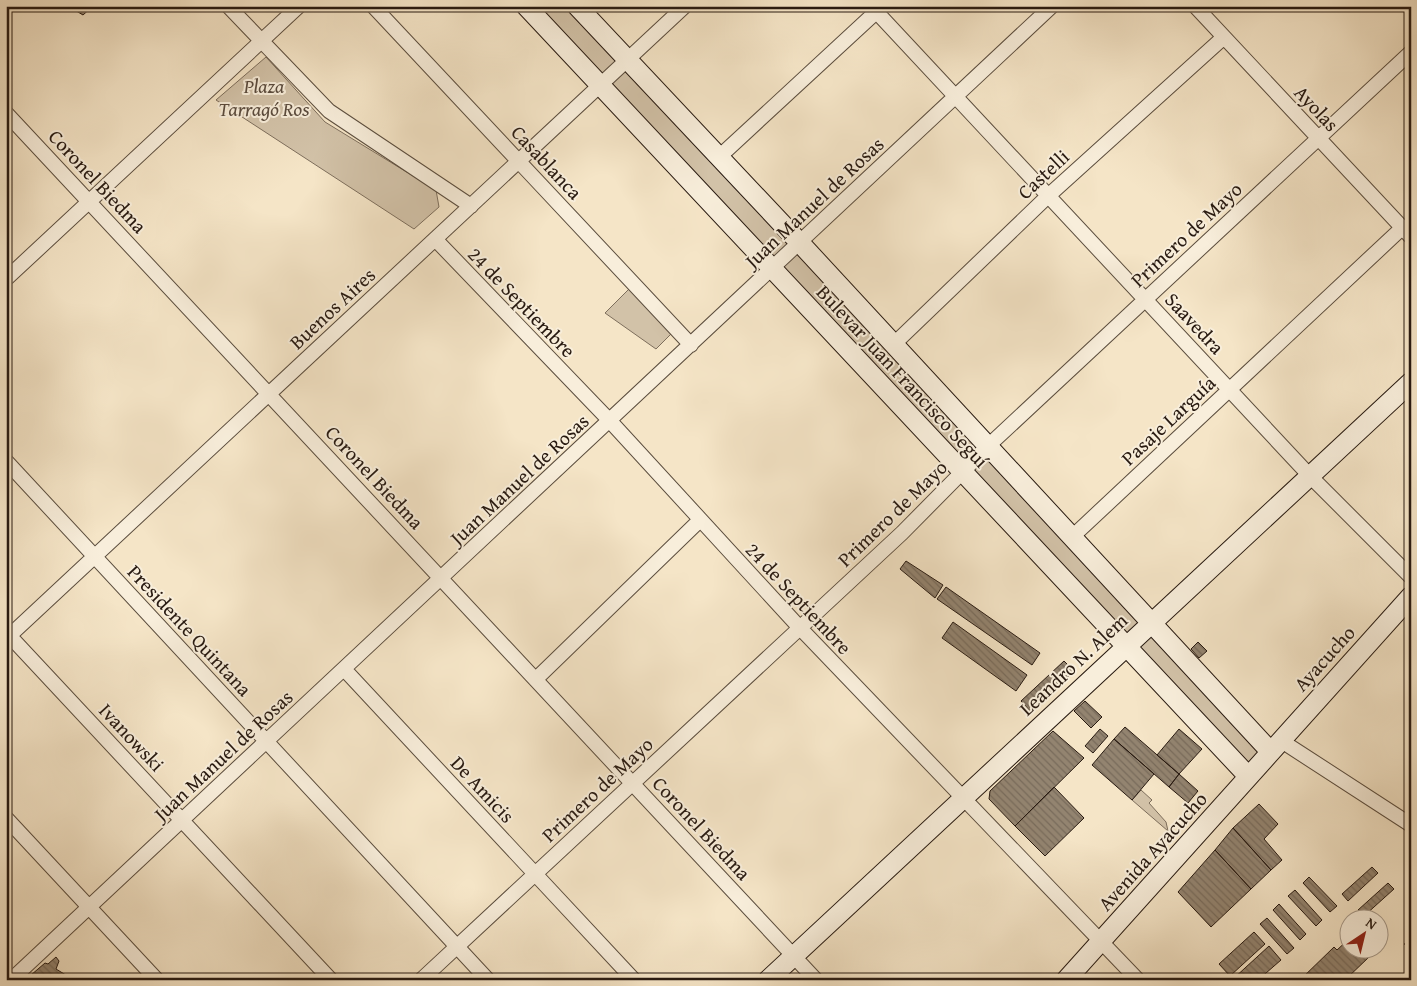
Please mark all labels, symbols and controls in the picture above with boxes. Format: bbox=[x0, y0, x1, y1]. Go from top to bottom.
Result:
park label: Plaza Tarragó Ros bbox=[219, 71, 310, 123]
street label: Ayolas bbox=[1288, 78, 1346, 138]
street label: Casablanca bbox=[505, 118, 590, 206]
street label: Coronel Biedma bbox=[42, 123, 154, 240]
street label: Juan Manuel de Rosas bbox=[736, 130, 890, 276]
street label: Castelli bbox=[1011, 142, 1076, 206]
street label: Primero de Mayo bbox=[1124, 175, 1248, 293]
street label: 24 de Septiembre bbox=[462, 240, 582, 364]
street label: Buenos Aires bbox=[282, 260, 382, 356]
street label: Bulevar Juan Francisco Seguí bbox=[810, 278, 996, 474]
street label: Saavedra bbox=[1159, 286, 1232, 361]
street label: Pasaje Larguía bbox=[1114, 368, 1222, 472]
street label: Juan Manuel de Rosas bbox=[441, 407, 595, 553]
street label: Coronel Biedma bbox=[319, 419, 431, 536]
street label: Primero de Mayo bbox=[831, 453, 953, 573]
street label: 24 de Septiembre bbox=[739, 535, 859, 661]
street label: Presidente Quintana bbox=[121, 558, 259, 703]
street label: Leandro N. Alem bbox=[1012, 606, 1134, 722]
street label: Ayacucho bbox=[1286, 619, 1362, 697]
street label: Juan Manuel de Rosas bbox=[145, 683, 299, 829]
street label: Ivanowski bbox=[93, 696, 172, 778]
street label: Primero de Mayo bbox=[535, 730, 659, 848]
street label: De Amicis bbox=[444, 749, 522, 829]
street label: Coronel Biedma bbox=[646, 770, 758, 887]
street label: Avenida Ayacucho bbox=[1091, 785, 1213, 917]
north arrow bbox=[1340, 908, 1390, 958]
text: N bbox=[1362, 912, 1382, 935]

